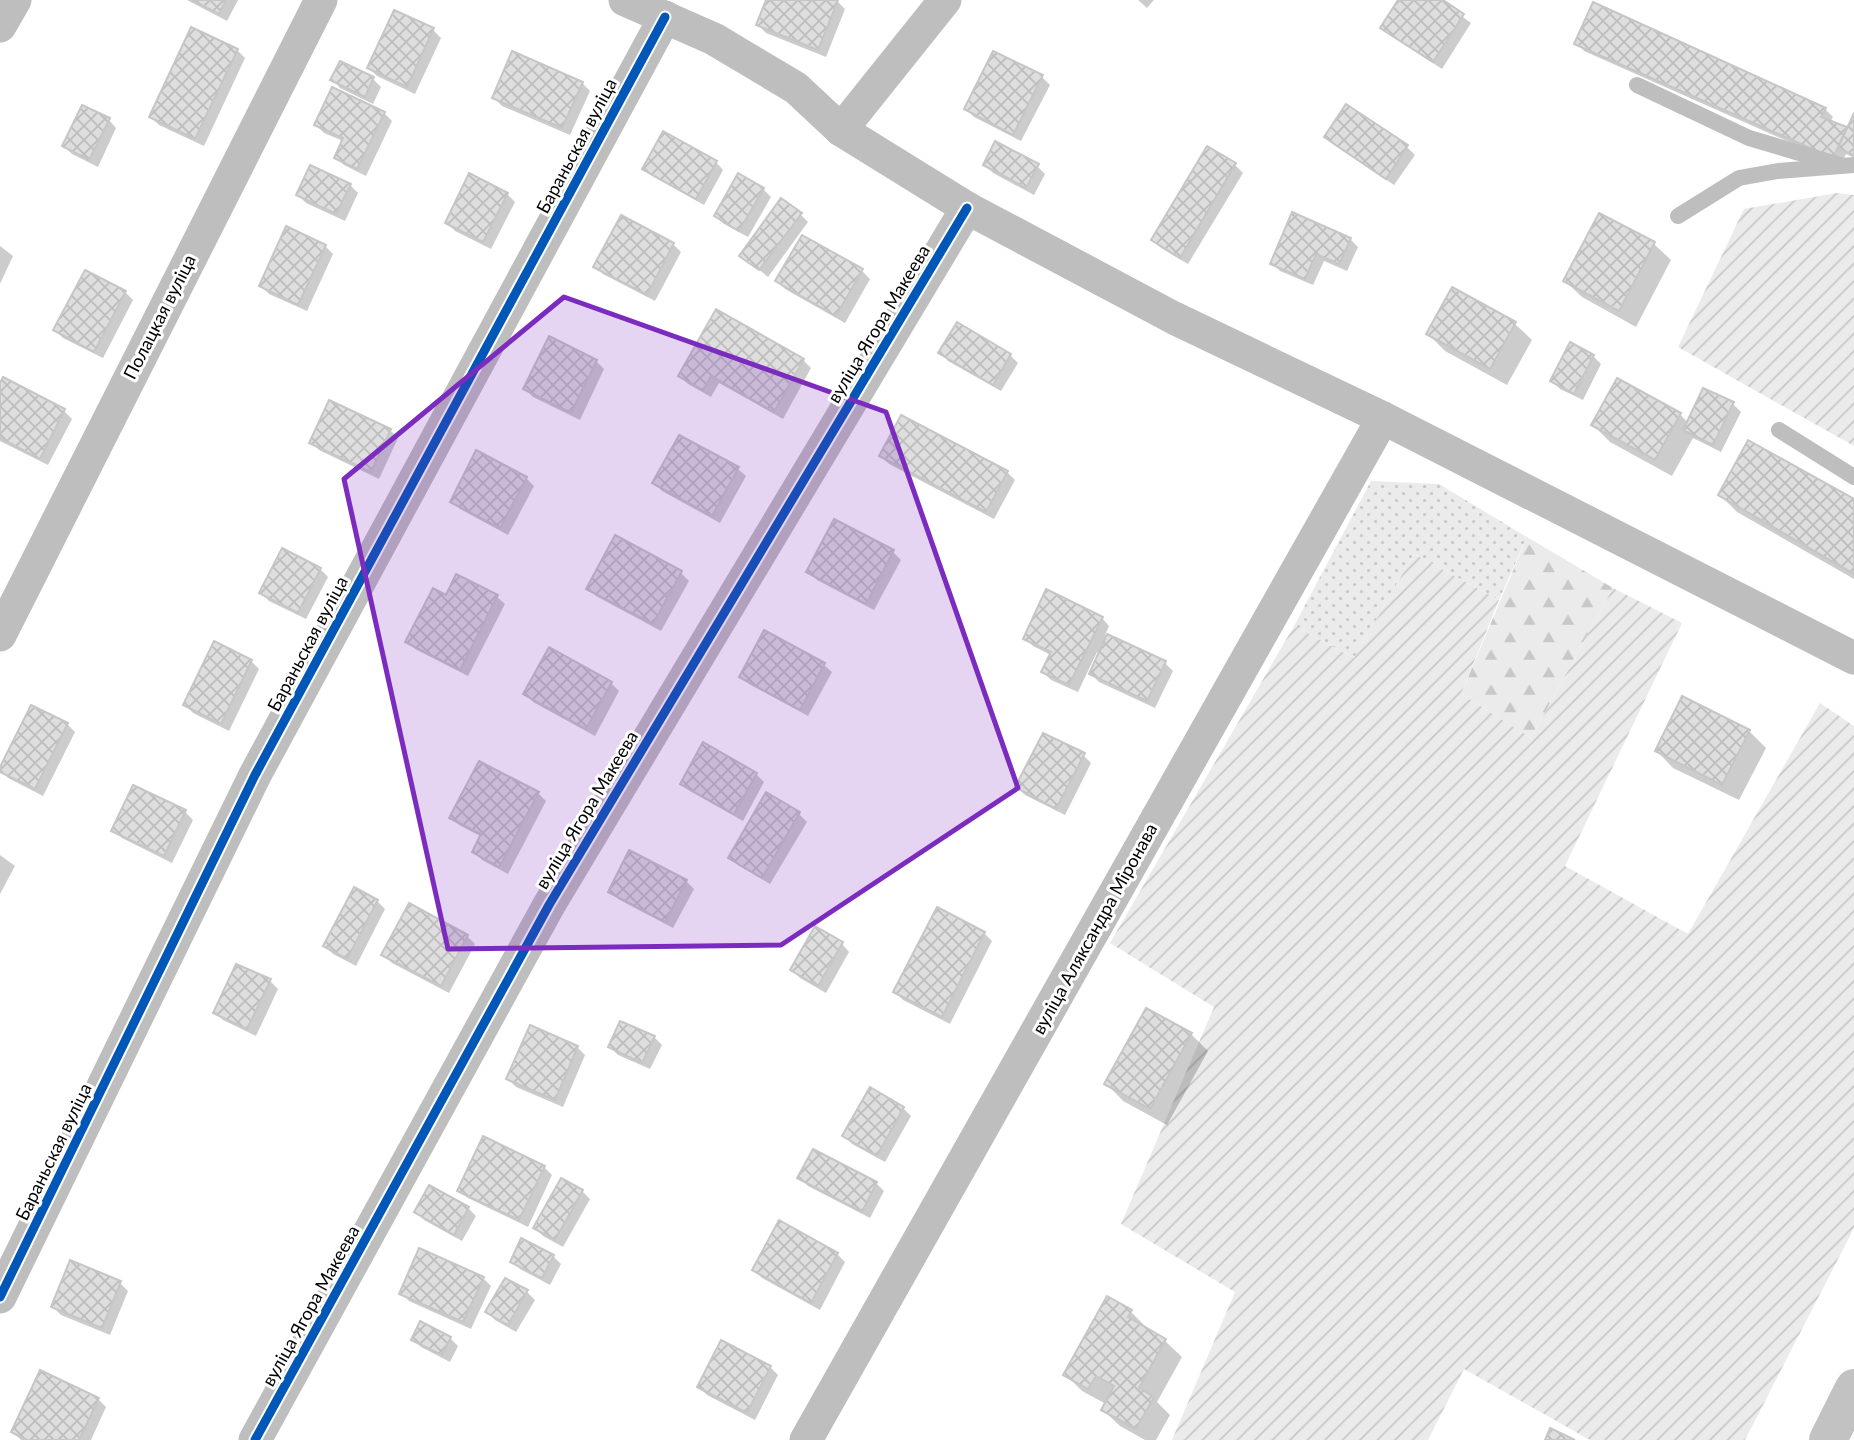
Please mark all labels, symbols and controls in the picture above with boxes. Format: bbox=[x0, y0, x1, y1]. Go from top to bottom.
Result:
street label: Бараньская вуліца bbox=[531, 74, 621, 217]
street label: вуліца Ягора Макеева bbox=[822, 241, 934, 406]
street label: Полацкая вуліца bbox=[118, 251, 200, 382]
street label: Бараньская вуліца bbox=[262, 572, 352, 715]
street label: вуліца Ягора Макеева bbox=[530, 727, 642, 892]
street label: вуліца Аляксандра Міронава bbox=[1027, 819, 1161, 1038]
street label: Бараньская вуліца bbox=[10, 1079, 96, 1224]
street label: вуліца Ягора Макеева bbox=[257, 1221, 363, 1390]

